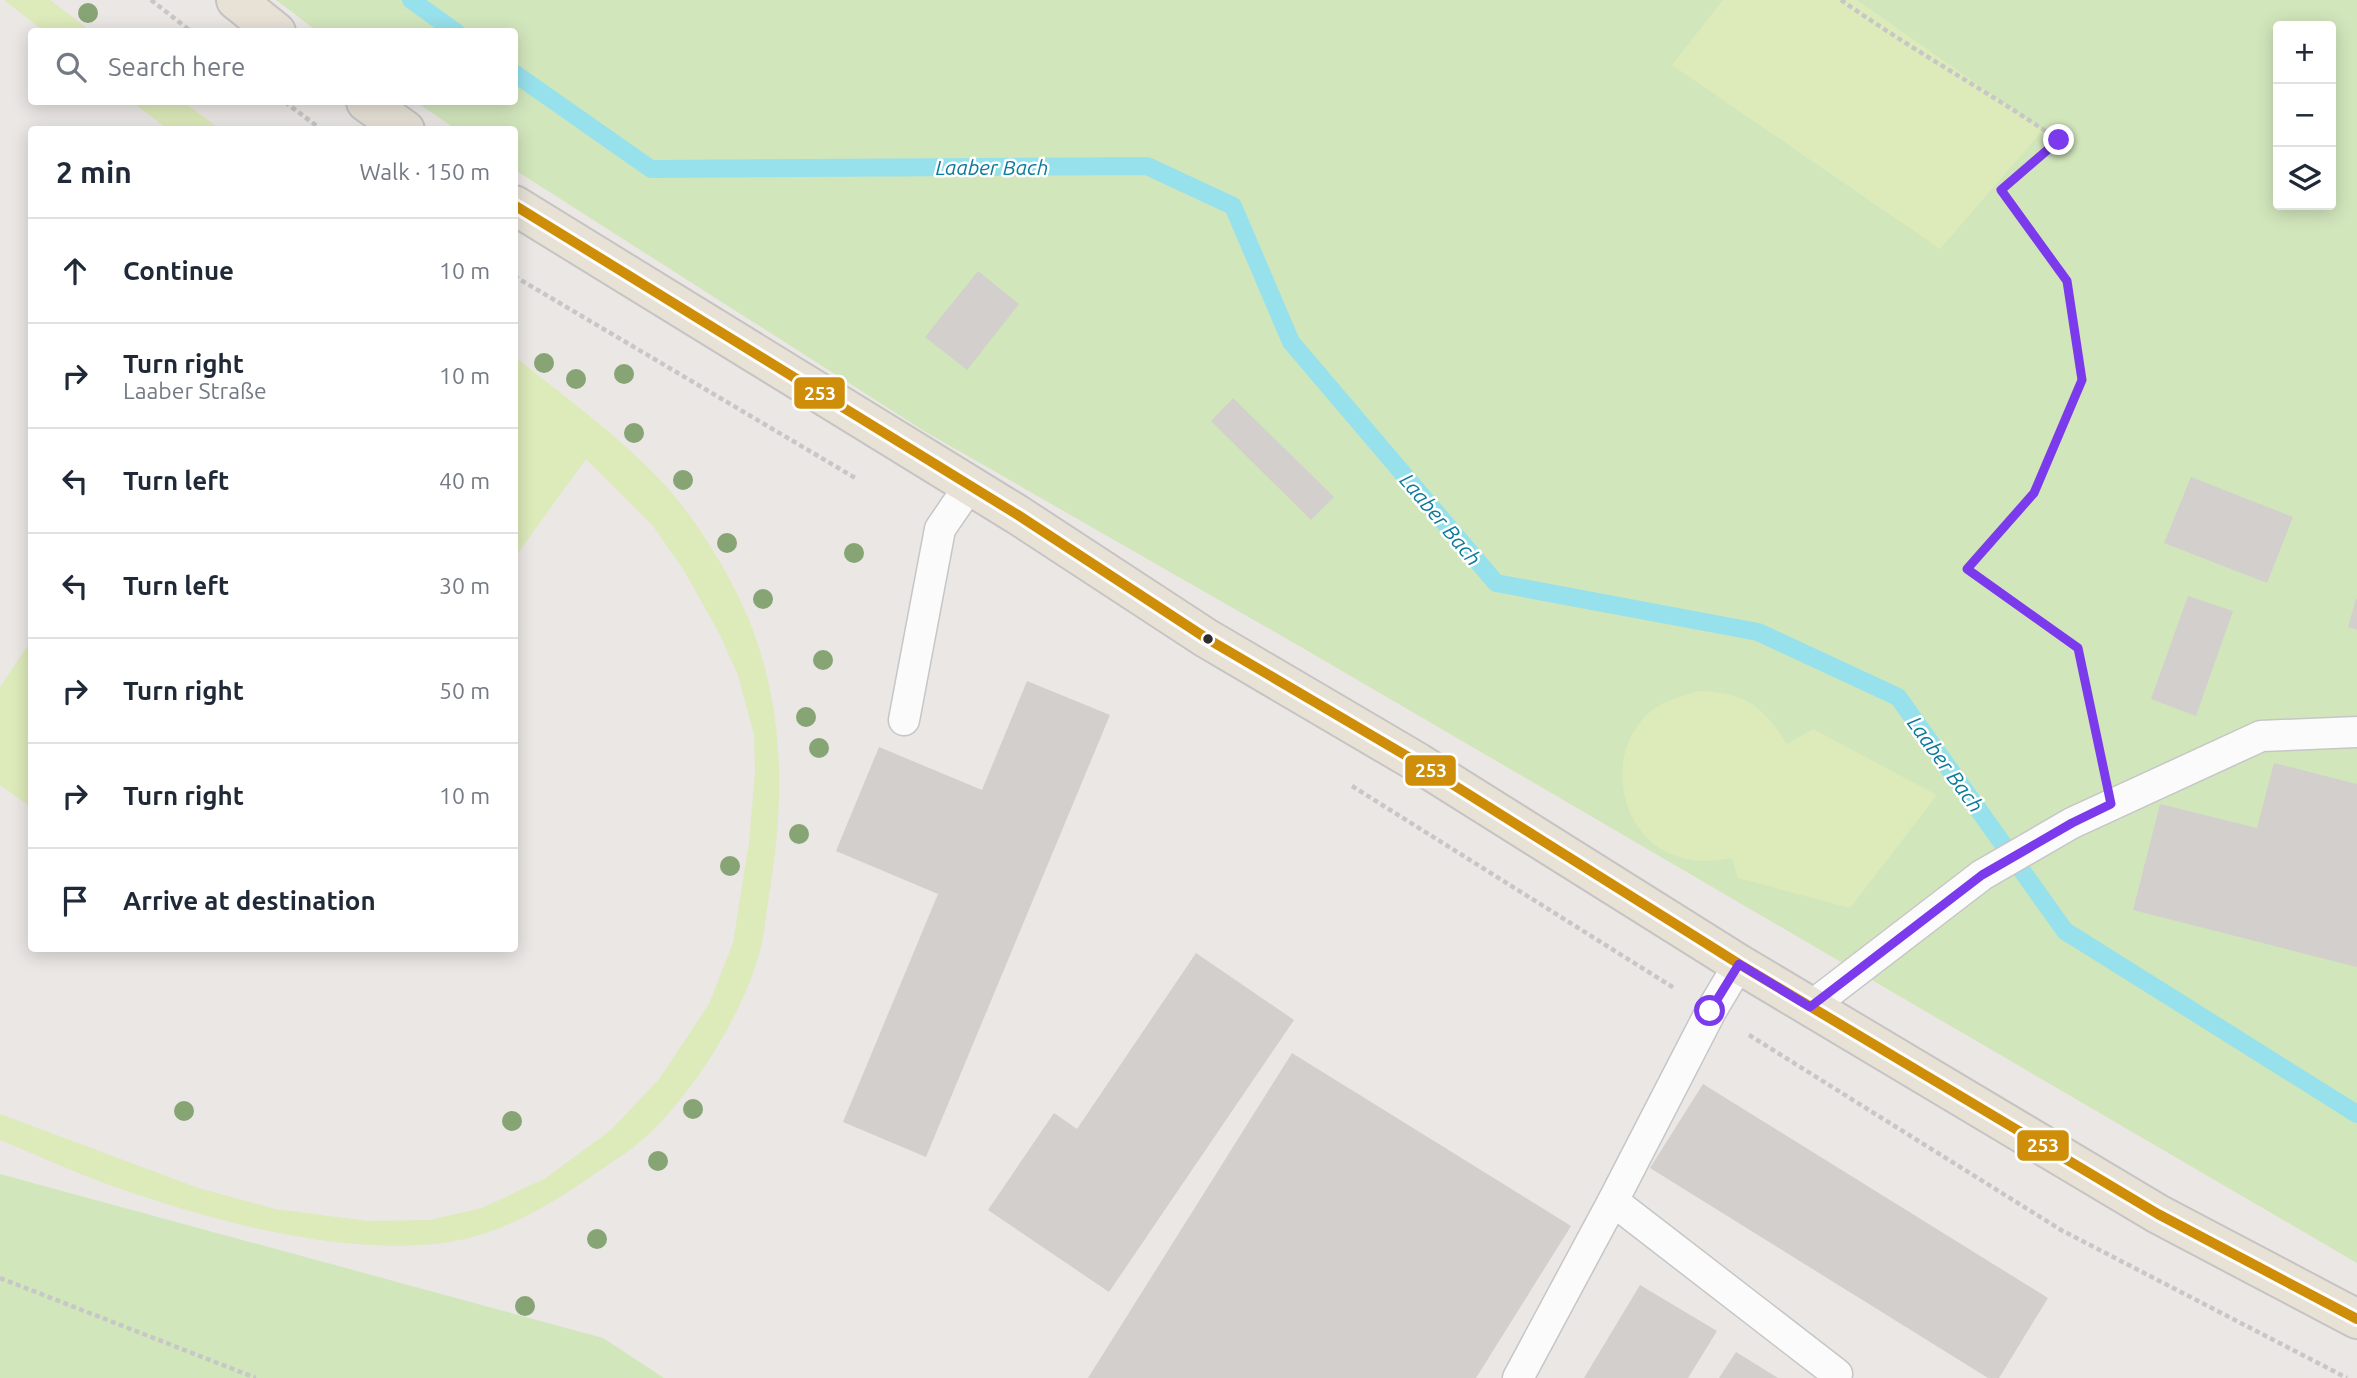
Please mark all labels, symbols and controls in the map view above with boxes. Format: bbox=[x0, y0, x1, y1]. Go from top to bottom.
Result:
map controls bbox=[2273, 21, 2336, 210]
button: + bbox=[2273, 21, 2336, 84]
search box bbox=[28, 28, 518, 105]
icon: search bbox=[52, 48, 90, 86]
text: Search here bbox=[108, 52, 245, 81]
button: − bbox=[2273, 84, 2336, 147]
route end bbox=[2043, 124, 2074, 155]
button: layers bbox=[2273, 147, 2336, 210]
text: 2 min bbox=[56, 155, 132, 189]
water label: Laaber Bach bbox=[936, 155, 1048, 179]
text: Walk · 150 m bbox=[359, 159, 490, 184]
icon: ahead bbox=[56, 252, 94, 290]
text: Continue bbox=[123, 256, 234, 285]
text: 10 m bbox=[439, 258, 490, 283]
text: Turn right bbox=[123, 349, 244, 378]
icon: right bbox=[56, 357, 94, 395]
text: 10 m bbox=[439, 363, 490, 388]
line badge: 253 bbox=[793, 376, 846, 410]
text: Laaber Straße bbox=[123, 378, 267, 403]
text: 253 bbox=[804, 382, 836, 404]
icon: left bbox=[56, 462, 94, 500]
text: Turn left bbox=[123, 466, 229, 495]
text: 40 m bbox=[439, 468, 490, 493]
water label: Laaber Bach bbox=[1396, 468, 1486, 570]
icon: left bbox=[56, 567, 94, 605]
text: Turn left bbox=[123, 571, 229, 600]
text: 30 m bbox=[439, 573, 490, 598]
unlabelled marker bbox=[1201, 632, 1215, 646]
icon: right bbox=[56, 672, 94, 710]
text: Turn right bbox=[123, 676, 244, 705]
text: 50 m bbox=[439, 678, 490, 703]
water label: Laaber Bach bbox=[1903, 711, 1989, 817]
line badge: 253 bbox=[1404, 754, 1457, 787]
text: 253 bbox=[1415, 759, 1447, 781]
icon: right bbox=[56, 777, 94, 815]
text: Turn right bbox=[123, 781, 244, 810]
text: 10 m bbox=[439, 783, 490, 808]
icon: arrive bbox=[56, 882, 94, 920]
text: Arrive at destination bbox=[123, 886, 376, 915]
route start bbox=[1694, 995, 1725, 1026]
line badge: 253 bbox=[2016, 1129, 2070, 1162]
text: 253 bbox=[2027, 1134, 2059, 1156]

